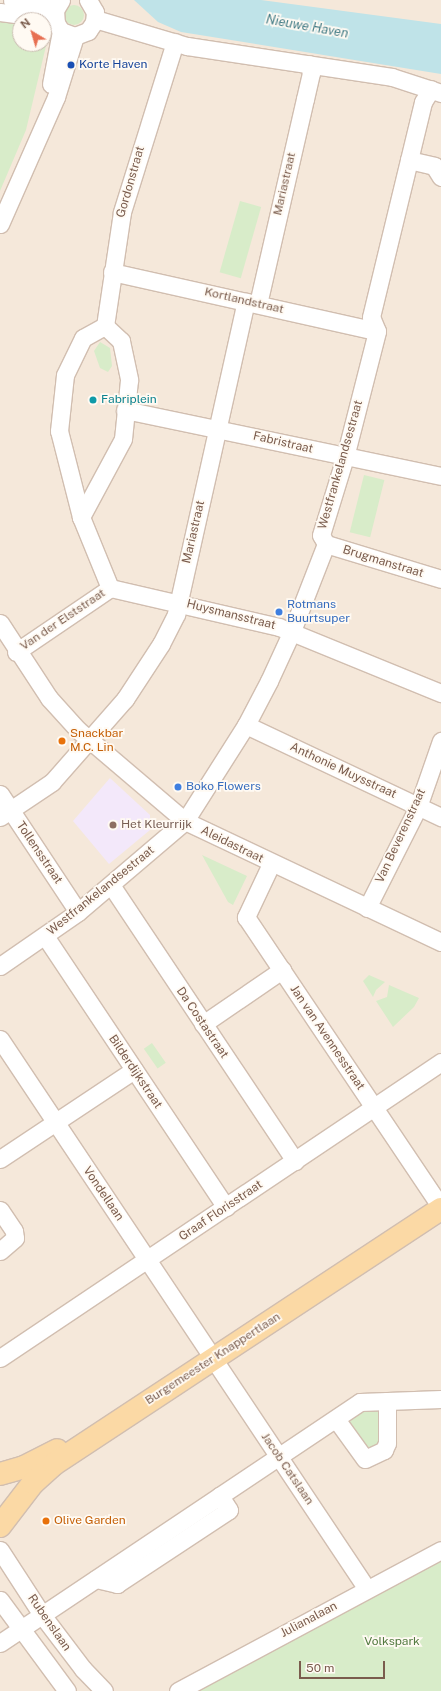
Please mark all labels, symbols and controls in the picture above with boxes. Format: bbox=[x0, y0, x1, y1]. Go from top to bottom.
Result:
north arrow bbox=[12, 12, 52, 52]
water label: Nieuwe Haven bbox=[265, 12, 349, 42]
text: N bbox=[18, 16, 32, 31]
place label: Korte Haven bbox=[79, 58, 148, 72]
marker: Korte Haven bbox=[66, 60, 76, 70]
street label: Gordonstraat bbox=[114, 145, 148, 219]
street label: Mariastraat bbox=[271, 151, 299, 217]
street label: Kortlandstraat bbox=[203, 285, 285, 317]
place label: Fabriplein bbox=[101, 393, 157, 407]
marker: Fabriplein bbox=[88, 395, 98, 405]
street label: Westfrankelandsestraat bbox=[316, 399, 366, 531]
street label: Fabristraat bbox=[252, 429, 314, 457]
street label: Mariastraat bbox=[180, 499, 208, 565]
street label: Brugmanstraat bbox=[341, 543, 425, 581]
street label: Van der Elststraat bbox=[18, 586, 108, 654]
street label: Huysmansstraat bbox=[185, 597, 277, 633]
place label: Rotmans Buurtsuper bbox=[287, 598, 350, 626]
marker: Rotmans Buurtsuper bbox=[274, 607, 284, 617]
place label: Snackbar M.C. Lin bbox=[70, 727, 123, 755]
marker: Snackbar M.C. Lin bbox=[57, 736, 67, 746]
street label: Anthonie Muysstraat bbox=[287, 740, 399, 802]
place label: Boko Flowers bbox=[186, 780, 261, 794]
marker: Boko Flowers bbox=[173, 782, 183, 792]
street label: Van Beverenstraat bbox=[373, 787, 429, 885]
place label: Het Kleurrijk bbox=[121, 818, 192, 832]
street label: Tollensstraat bbox=[13, 819, 65, 887]
marker: Het Kleurrijk bbox=[108, 820, 118, 830]
street label: Aleidastraat bbox=[198, 824, 266, 866]
street label: Westfrankelandsestraat bbox=[45, 843, 157, 939]
street label: Jan van Avennesstraat bbox=[287, 983, 367, 1093]
street label: Da Costastraat bbox=[173, 985, 231, 1061]
street label: Bilderdijkstraat bbox=[105, 1032, 165, 1112]
street label: Vondellaan bbox=[80, 1164, 126, 1224]
street label: Graaf Florisstraat bbox=[176, 1178, 266, 1244]
street label: Burgemeester Knappertlaan bbox=[143, 1310, 283, 1408]
street label: Jacob Catslaan bbox=[258, 1430, 316, 1508]
place label: Olive Garden bbox=[54, 1514, 126, 1528]
marker: Olive Garden bbox=[41, 1516, 51, 1526]
street label: Rubenslaan bbox=[24, 1592, 74, 1654]
street label: Julianalaan bbox=[278, 1599, 340, 1641]
park label: Volkspark bbox=[364, 1635, 420, 1649]
scale bar bbox=[301, 1653, 387, 1679]
text: 50 m bbox=[306, 1661, 334, 1675]

